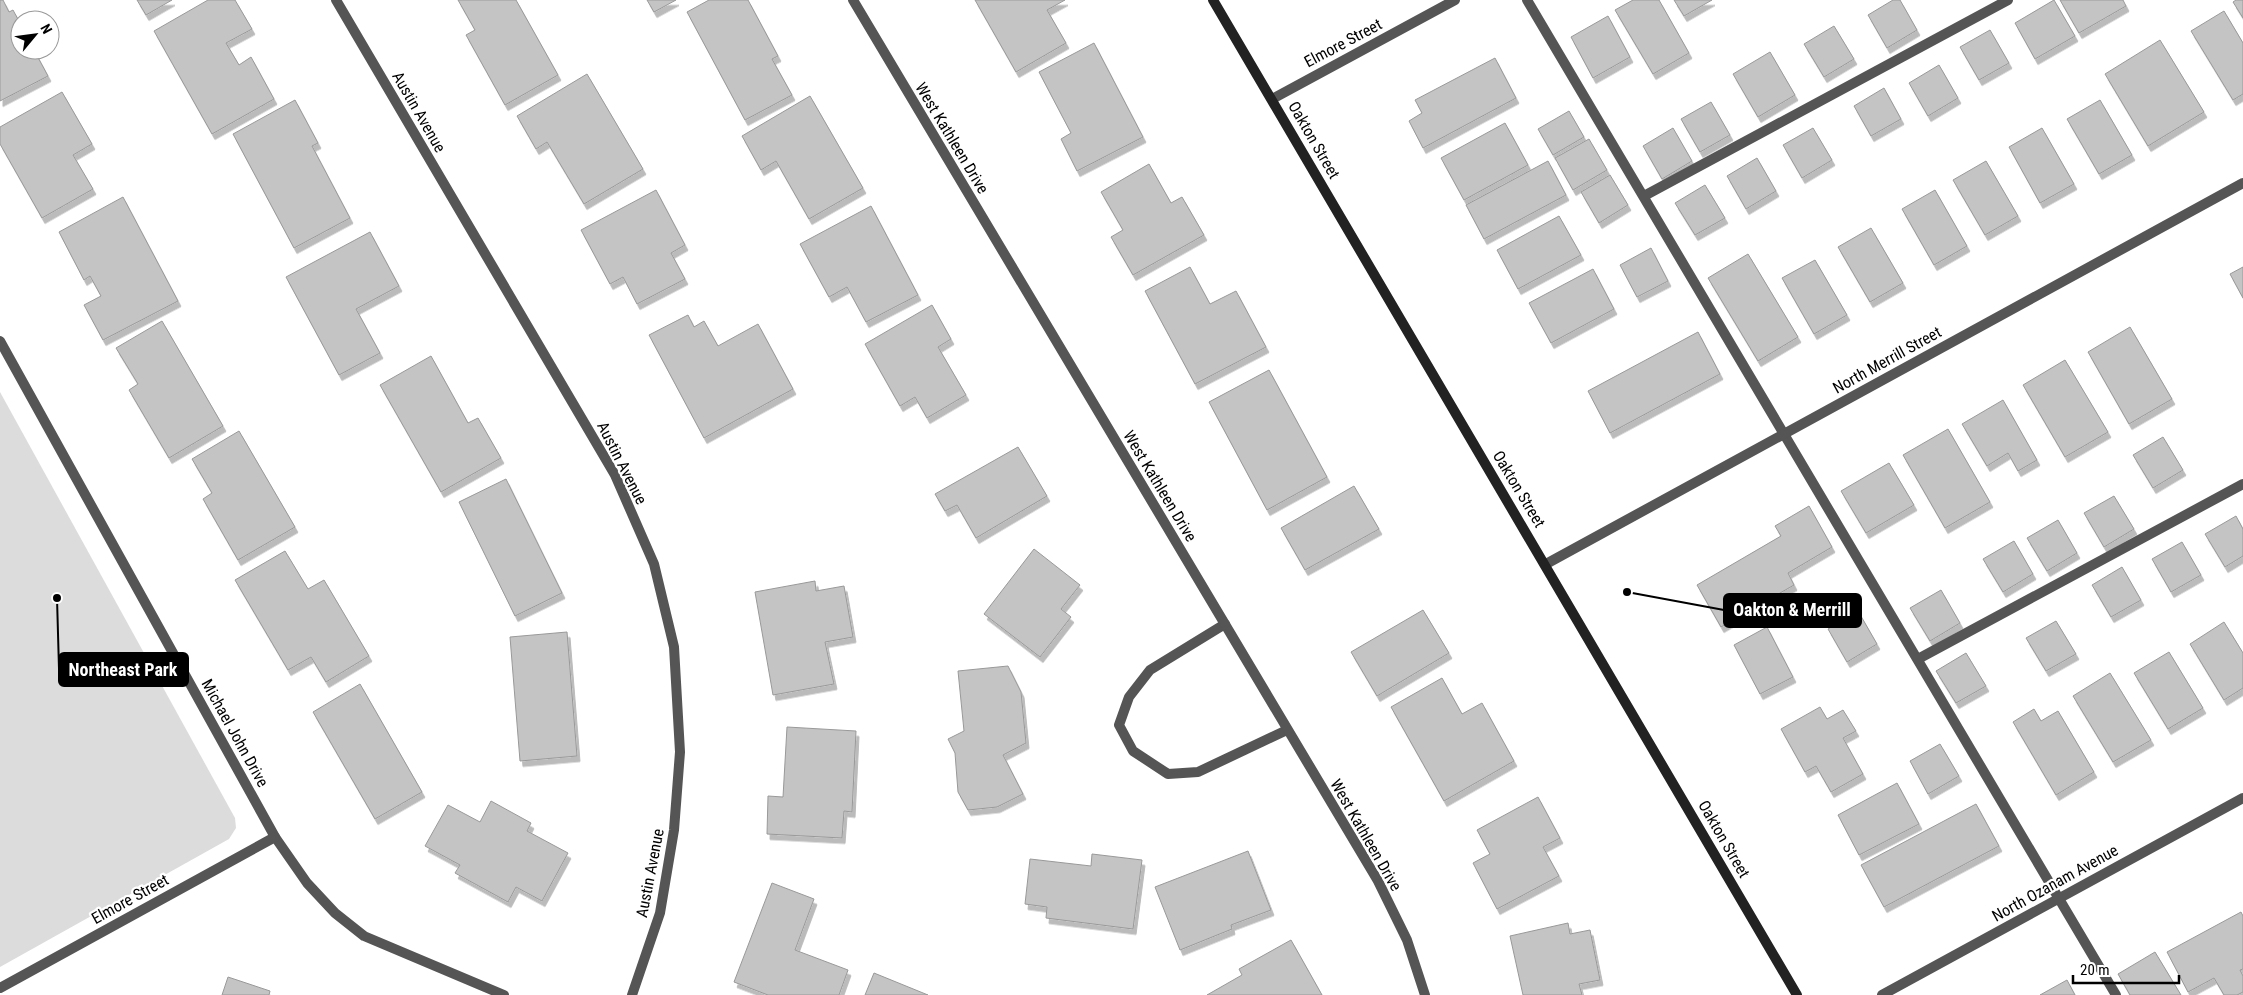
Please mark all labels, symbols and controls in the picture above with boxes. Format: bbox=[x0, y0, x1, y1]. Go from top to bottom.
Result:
north arrow bbox=[10, 10, 60, 60]
street label: Elmore Street bbox=[1301, 15, 1385, 71]
text: N bbox=[37, 21, 55, 36]
street label: Austin Avenue bbox=[388, 68, 450, 156]
street label: West Kathleen Drive bbox=[911, 79, 993, 197]
street label: Oakton Street bbox=[1284, 98, 1344, 182]
street label: North Merrill Street bbox=[1830, 322, 1945, 398]
street label: Austin Avenue bbox=[593, 419, 651, 507]
street label: West Kathleen Drive bbox=[1119, 427, 1201, 545]
street label: Oakton Street bbox=[1489, 447, 1549, 531]
callout: Oakton & Merrill bbox=[1724, 594, 1861, 627]
text: Oakton & Merrill bbox=[1733, 599, 1851, 620]
callout: Northeast Park bbox=[59, 653, 188, 686]
text: Northeast Park bbox=[69, 659, 178, 680]
street label: Michael John Drive bbox=[198, 676, 272, 790]
street label: West Kathleen Drive bbox=[1326, 776, 1406, 894]
street label: Oakton Street bbox=[1694, 797, 1754, 881]
street label: Austin Avenue bbox=[632, 827, 668, 919]
street label: North Ozanam Avenue bbox=[1989, 841, 2121, 925]
street label: Elmore Street bbox=[88, 870, 172, 928]
scale bar bbox=[2073, 952, 2179, 984]
text: 20 m bbox=[2080, 961, 2110, 979]

